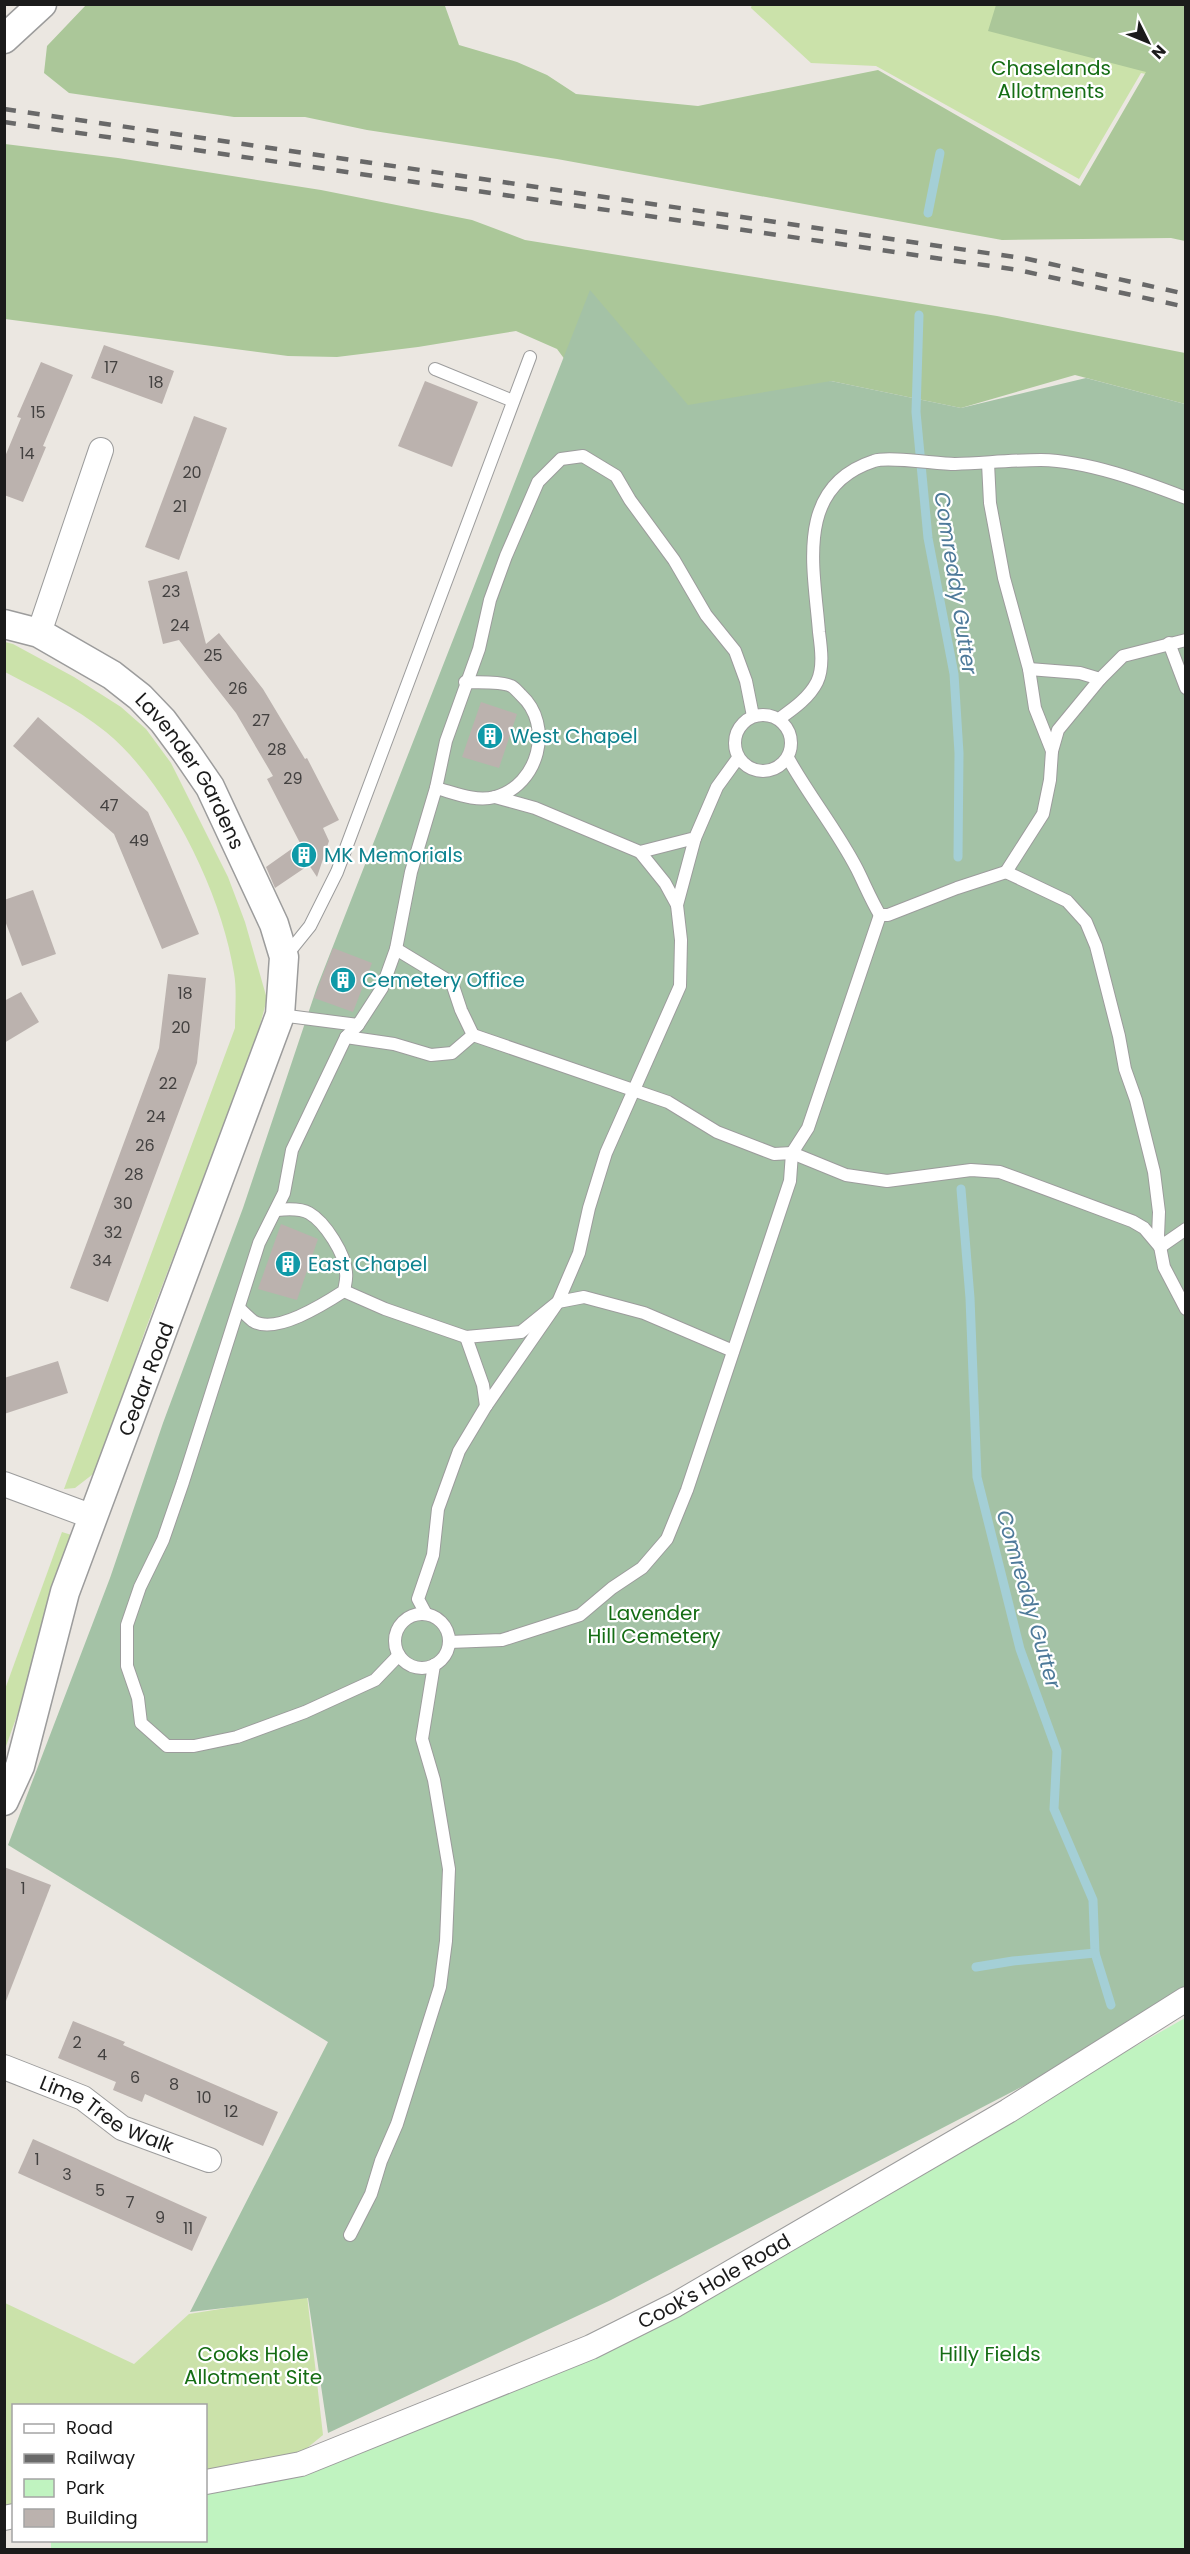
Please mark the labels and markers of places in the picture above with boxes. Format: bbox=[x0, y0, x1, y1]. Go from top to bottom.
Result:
building icon: West Chapel bbox=[475, 721, 505, 751]
place label: West Chapel bbox=[510, 722, 638, 750]
building icon: MK Memorials bbox=[289, 840, 319, 870]
place label: MK Memorials bbox=[324, 841, 463, 869]
building icon: Cemetery Office bbox=[328, 965, 358, 995]
place label: Cemetery Office bbox=[362, 966, 525, 994]
building icon: East Chapel bbox=[273, 1249, 303, 1279]
place label: East Chapel bbox=[308, 1250, 427, 1278]

